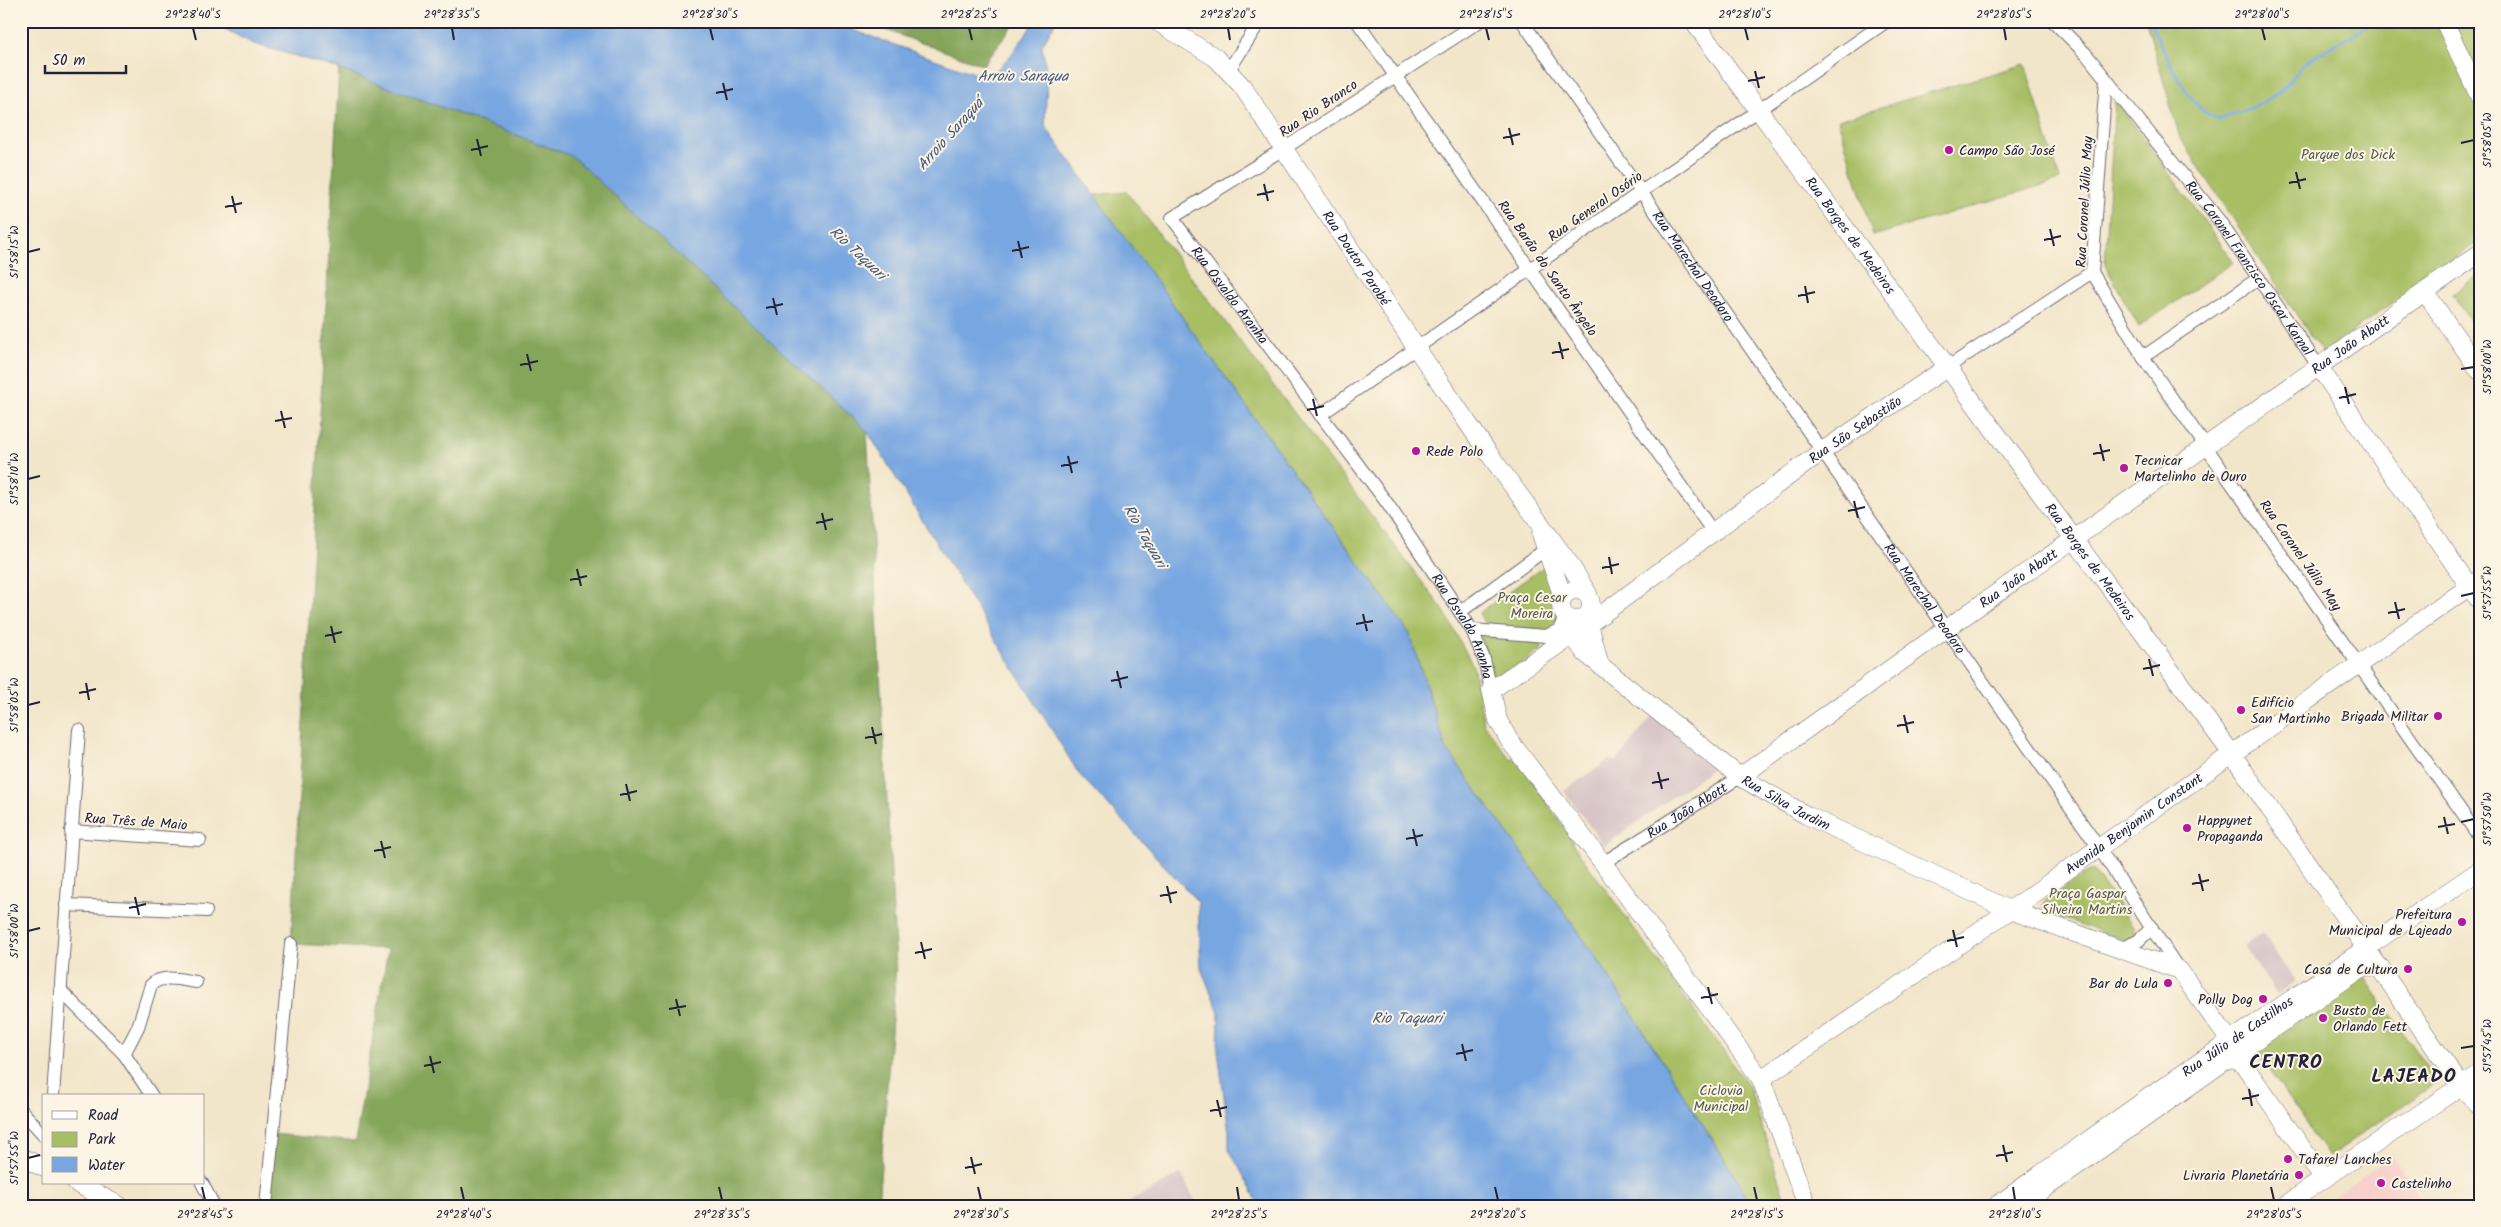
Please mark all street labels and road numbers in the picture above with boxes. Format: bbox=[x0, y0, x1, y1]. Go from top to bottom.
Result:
street label: Rua Rio Branco bbox=[1275, 74, 1362, 143]
street label: Rua Coronel Júlio May bbox=[2071, 135, 2099, 268]
street label: Rua General Osório bbox=[1544, 166, 1647, 248]
street label: Rua Borges de Medeiros bbox=[1799, 172, 1901, 299]
street label: Rua Coronel Francisco Oscar Karnal bbox=[2179, 176, 2318, 361]
street label: Rua Barão do Santo Ângelo bbox=[1492, 196, 1603, 341]
street label: Rua Doutor Parobé bbox=[1316, 206, 1396, 311]
street label: Rua Marechal Deodoro bbox=[1646, 207, 1739, 327]
street label: Rua Osvaldo Aranha bbox=[1185, 242, 1274, 349]
street label: Rua João Abott bbox=[2307, 309, 2395, 381]
street label: Rua São Sebastião bbox=[1804, 391, 1907, 470]
street label: Rua Coronel Júlio May bbox=[2253, 495, 2347, 616]
street label: Rua Borges de Medeiros bbox=[2039, 499, 2140, 626]
street label: Rua Marechal Deodoro bbox=[1877, 539, 1971, 659]
street label: Rua João Abott bbox=[1975, 543, 2063, 614]
street label: Rua Osvaldo Aranha bbox=[1425, 569, 1498, 681]
street label: Avenida Benjamin Constant bbox=[2061, 767, 2208, 880]
street label: Rua Silva Jardim bbox=[1737, 770, 1834, 837]
street label: Rua João Abott bbox=[1643, 777, 1733, 845]
street label: Rua Três de Maio bbox=[84, 807, 188, 837]
street label: Rua Júlio de Castilhos bbox=[2178, 991, 2298, 1083]

